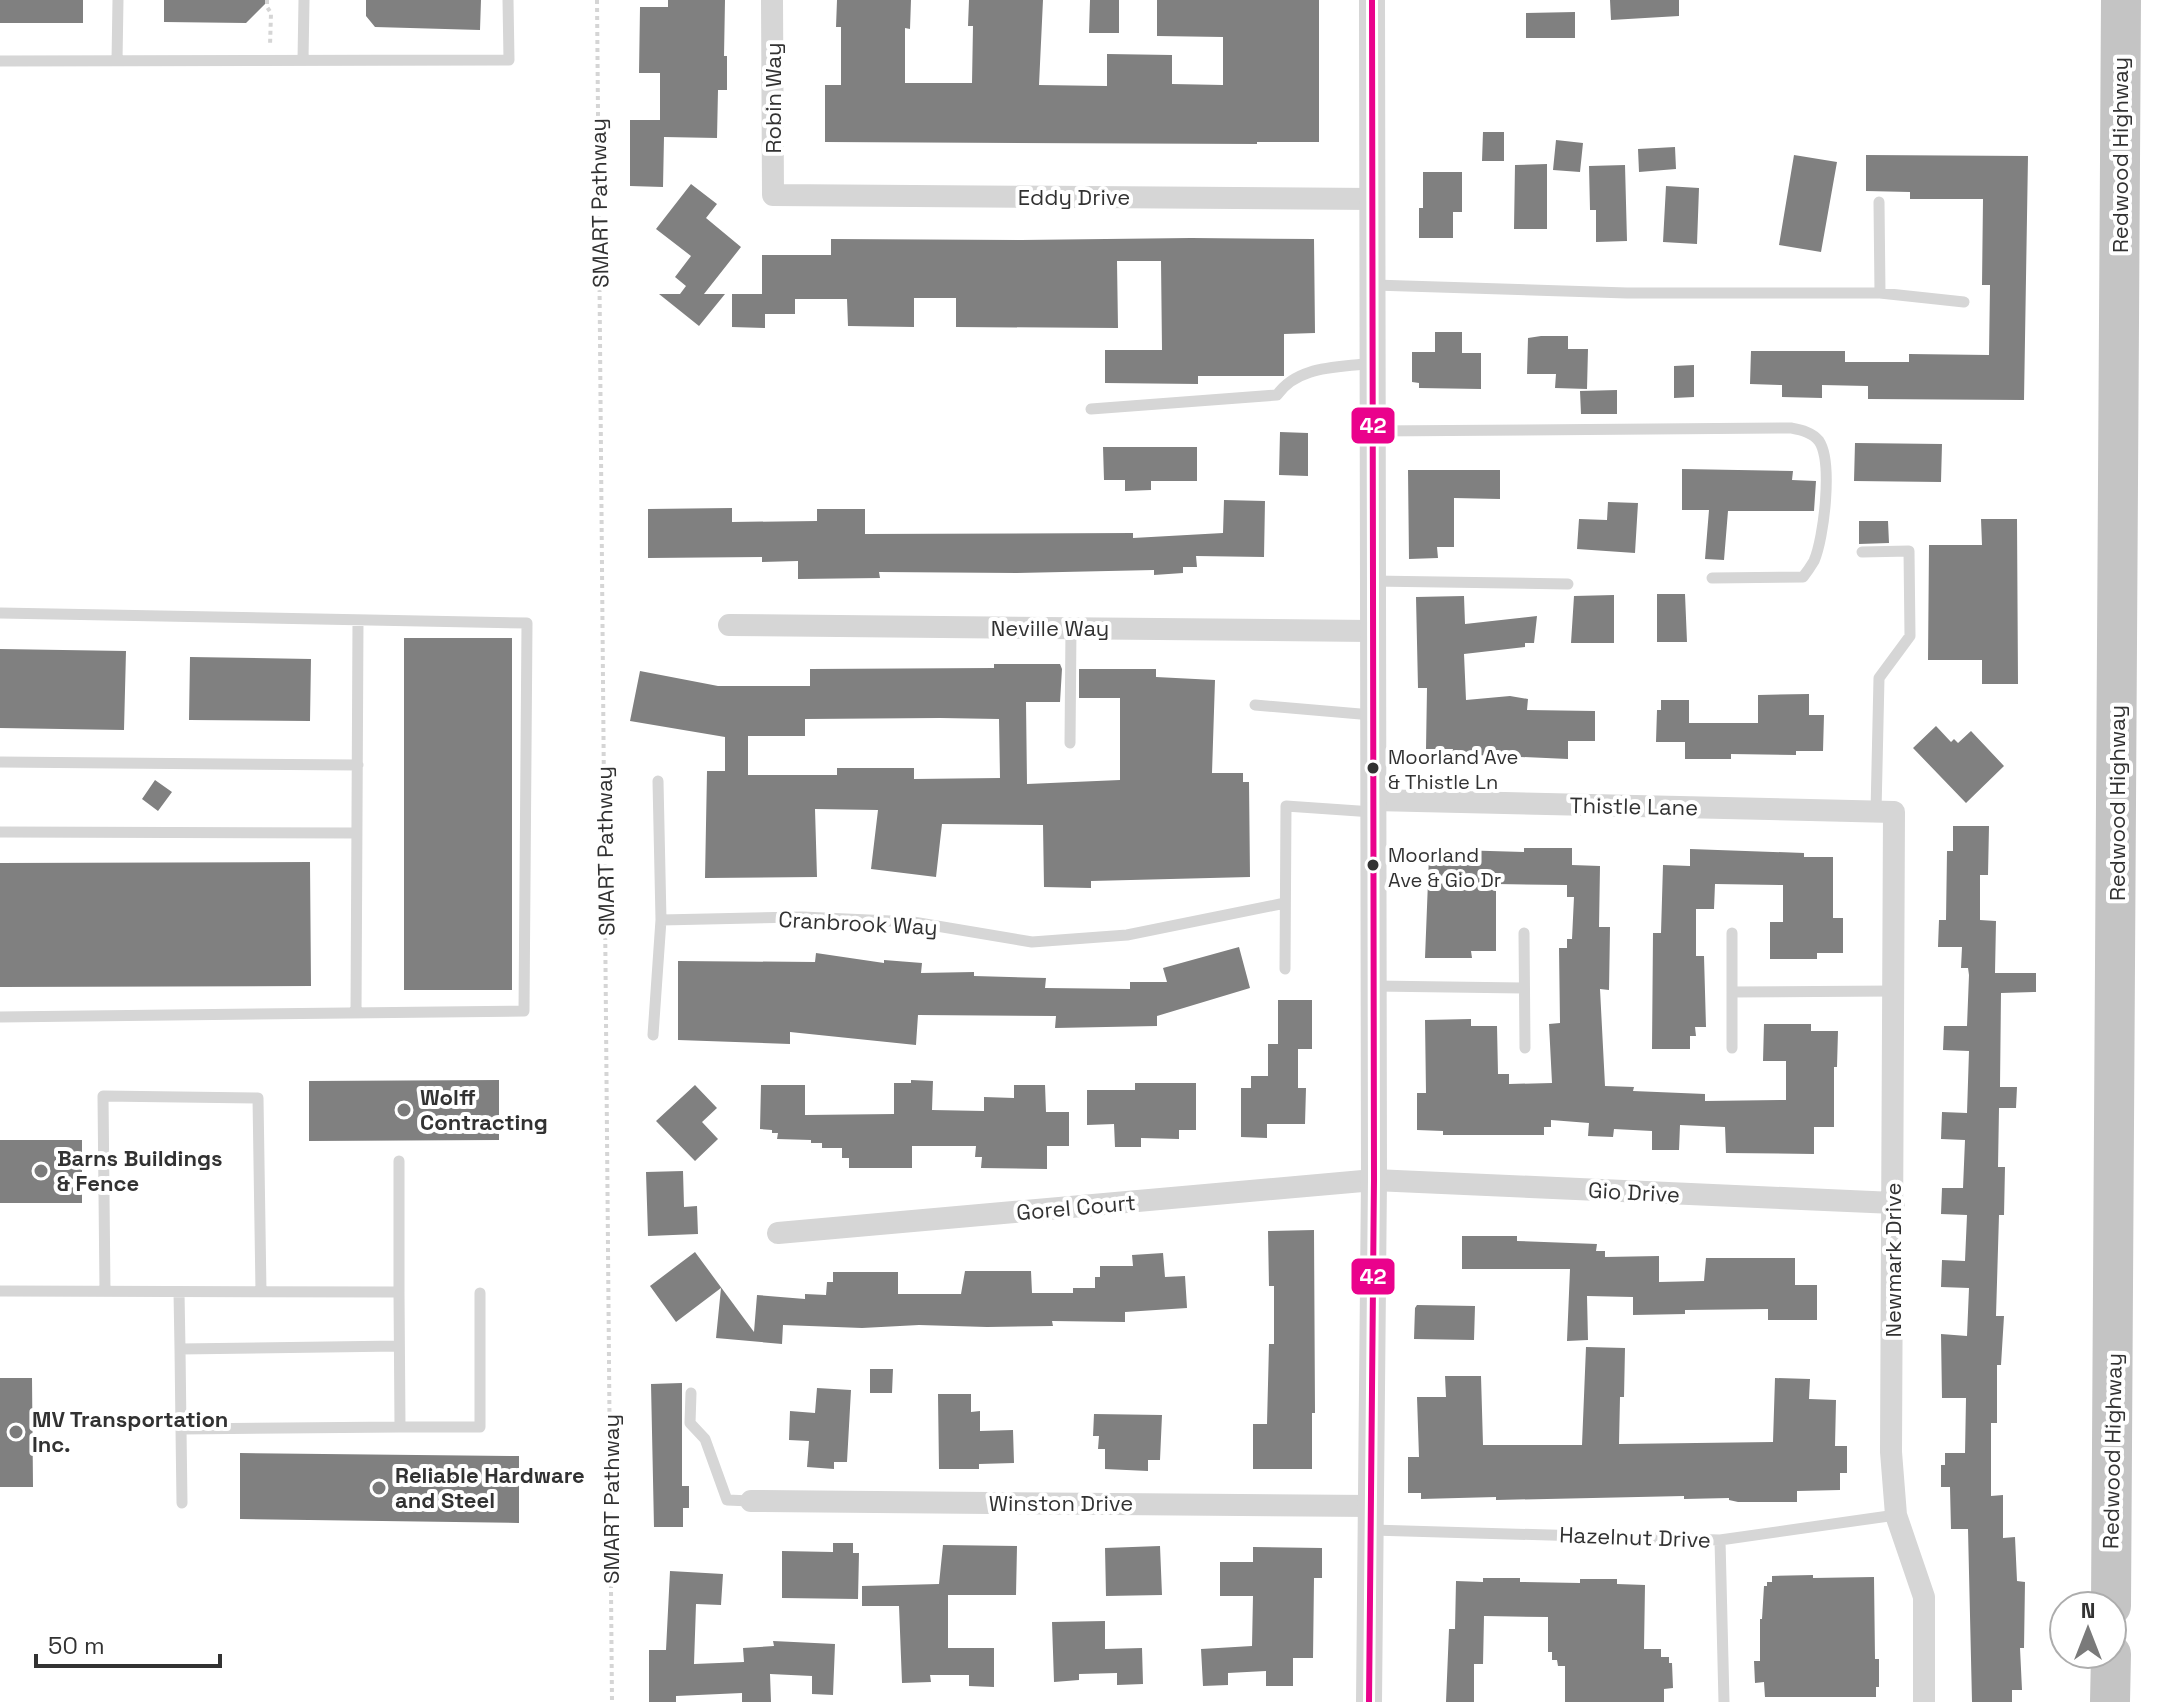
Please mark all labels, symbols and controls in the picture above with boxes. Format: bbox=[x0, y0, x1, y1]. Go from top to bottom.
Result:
street label: Robin Way bbox=[759, 43, 787, 153]
street label: Redwood Highway bbox=[2106, 57, 2134, 253]
street label: SMART Pathway bbox=[584, 118, 614, 288]
street label: Eddy Drive bbox=[1018, 183, 1130, 211]
line badge: 42 bbox=[1350, 406, 1396, 445]
text: 42 bbox=[1359, 411, 1387, 439]
street label: Neville Way bbox=[991, 614, 1109, 642]
street label: Redwood Highway bbox=[2103, 705, 2131, 901]
place label: Moorland Ave & Thistle Ln bbox=[1388, 744, 1518, 795]
marker: Moorland Ave & Thistle Ln bbox=[1365, 760, 1381, 776]
street label: SMART Pathway bbox=[590, 766, 620, 936]
street label: Thistle Lane bbox=[1570, 791, 1698, 821]
place label: Moorland Ave & Gio Dr bbox=[1388, 842, 1501, 893]
marker: Moorland Ave & Gio Dr bbox=[1365, 857, 1381, 873]
street label: Cranbrook Way bbox=[778, 905, 938, 941]
place label: Wolff Contracting bbox=[420, 1083, 548, 1136]
marker: Wolff Contracting bbox=[395, 1101, 413, 1119]
place label: Barns Buildings & Fence bbox=[57, 1144, 223, 1197]
marker: Barns Buildings & Fence bbox=[32, 1162, 50, 1180]
street label: Gio Drive bbox=[1587, 1176, 1681, 1208]
street label: Newmark Drive bbox=[1879, 1182, 1907, 1338]
street label: Gorel Court bbox=[1015, 1188, 1137, 1226]
line badge: 42 bbox=[1350, 1257, 1396, 1296]
text: 42 bbox=[1359, 1262, 1387, 1290]
street label: Redwood Highway bbox=[2096, 1353, 2128, 1549]
place label: MV Transportation Inc. bbox=[32, 1405, 228, 1458]
street label: SMART Pathway bbox=[597, 1414, 625, 1584]
marker: MV Transportation Inc. bbox=[7, 1423, 25, 1441]
place label: Reliable Hardware and Steel bbox=[395, 1461, 585, 1514]
marker: Reliable Hardware and Steel bbox=[370, 1479, 388, 1497]
street label: Winston Drive bbox=[989, 1489, 1133, 1517]
street label: Hazelnut Drive bbox=[1559, 1520, 1711, 1554]
north arrow bbox=[2048, 1590, 2128, 1670]
text: N bbox=[2081, 1596, 2095, 1624]
scale bar bbox=[36, 1618, 220, 1668]
text: 50 m bbox=[48, 1630, 105, 1661]

